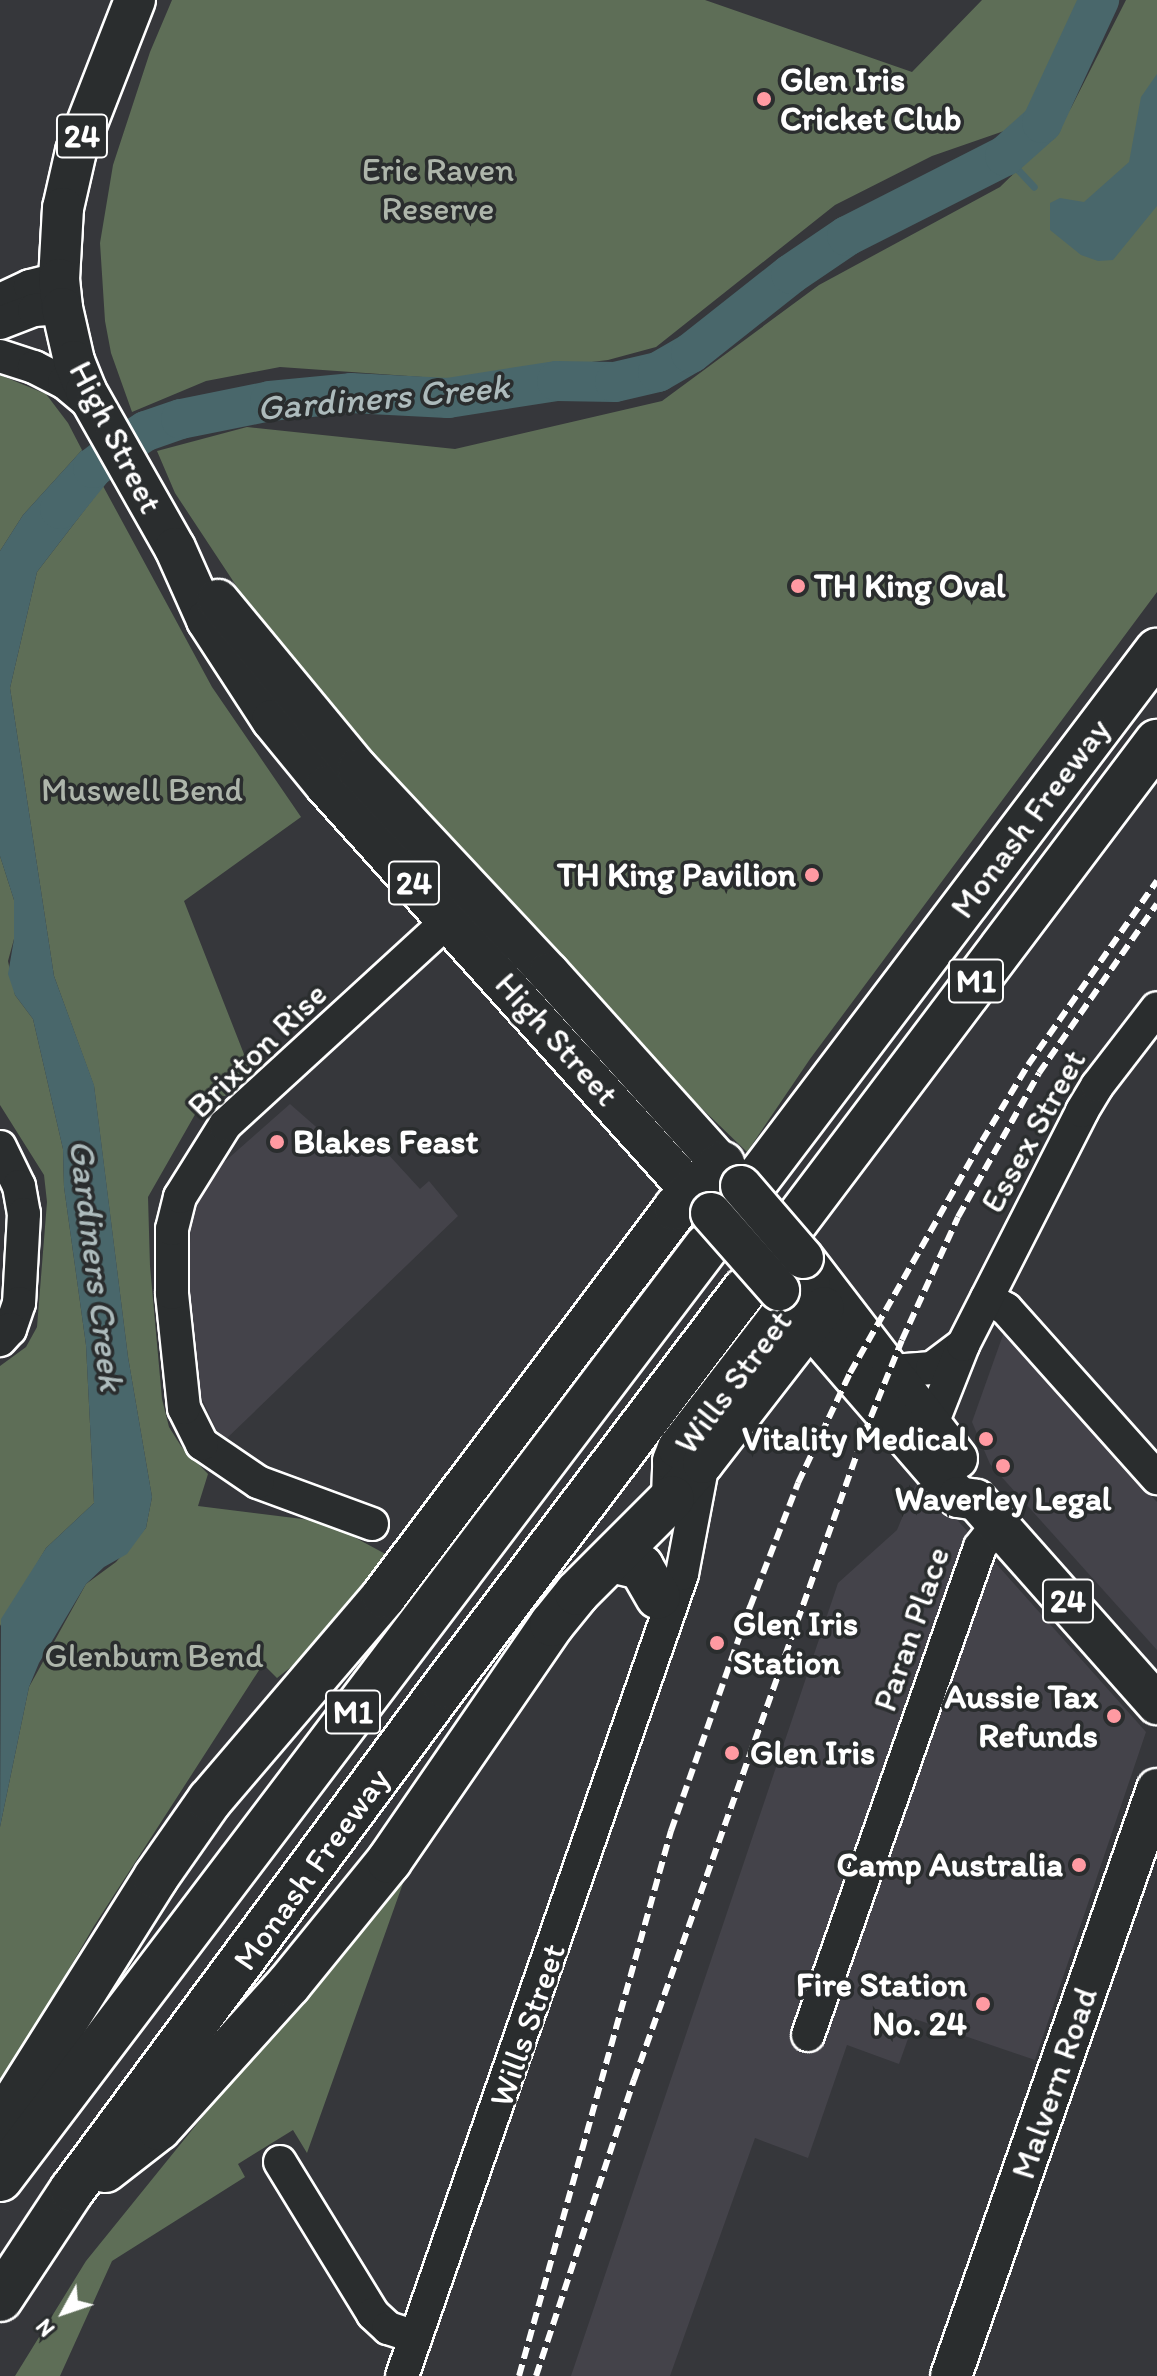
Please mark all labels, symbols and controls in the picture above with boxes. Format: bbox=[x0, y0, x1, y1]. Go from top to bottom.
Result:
place label: Glen Iris Cricket Club bbox=[780, 59, 961, 138]
marker: Glen Iris Cricket Club bbox=[755, 90, 773, 108]
road number: 24 bbox=[54, 108, 110, 164]
park label: Eric Raven Reserve bbox=[362, 149, 514, 228]
street label: High Street bbox=[60, 354, 172, 520]
water label: Gardiners Creek bbox=[255, 364, 511, 430]
place label: TH King Oval bbox=[814, 566, 1006, 606]
marker: TH King Oval bbox=[789, 577, 807, 595]
street label: Monash Freeway bbox=[941, 710, 1119, 926]
park label: Muswell Bend bbox=[41, 770, 243, 810]
road number: 24 bbox=[386, 855, 442, 911]
place label: TH King Pavilion bbox=[556, 855, 796, 895]
marker: TH King Pavilion bbox=[803, 866, 821, 884]
road number: M1 bbox=[948, 953, 1004, 1009]
street label: High Street bbox=[487, 964, 627, 1114]
street label: Brixton Rise bbox=[179, 974, 335, 1126]
street label: Essex Street bbox=[972, 1043, 1094, 1219]
place label: Blakes Feast bbox=[293, 1122, 476, 1162]
marker: Blakes Feast bbox=[268, 1133, 286, 1151]
water label: Gardiners Creek bbox=[60, 1137, 134, 1393]
street label: Wills Street bbox=[666, 1302, 800, 1462]
place label: Vitality Medical bbox=[742, 1419, 968, 1459]
marker: Vitality Medical bbox=[975, 1428, 997, 1450]
marker: Waverley Legal bbox=[994, 1457, 1012, 1475]
place label: Waverley Legal bbox=[895, 1479, 1111, 1519]
street label: Paran Place bbox=[864, 1542, 958, 1716]
road number: 24 bbox=[1040, 1573, 1096, 1629]
place label: Glen Iris Station bbox=[733, 1603, 858, 1682]
marker: Glen Iris Station bbox=[708, 1634, 726, 1652]
park label: Glenburn Bend bbox=[45, 1636, 263, 1676]
place label: Aussie Tax Refunds bbox=[944, 1676, 1098, 1756]
road number: M1 bbox=[325, 1684, 381, 1740]
marker: Aussie Tax Refunds bbox=[1105, 1707, 1123, 1725]
place label: Glen Iris bbox=[750, 1733, 875, 1773]
marker: Glen Iris bbox=[721, 1742, 743, 1764]
street label: Monash Freeway bbox=[224, 1760, 398, 1978]
place label: Camp Australia bbox=[836, 1845, 1063, 1885]
marker: Camp Australia bbox=[1070, 1856, 1088, 1874]
street label: Wills Street bbox=[480, 1938, 574, 2112]
place label: Fire Station No. 24 bbox=[796, 1964, 967, 2044]
street label: Malvern Road bbox=[1002, 1982, 1106, 2184]
marker: Fire Station No. 24 bbox=[974, 1995, 992, 2013]
north arrow bbox=[24, 2272, 104, 2352]
text: N bbox=[30, 2313, 60, 2342]

